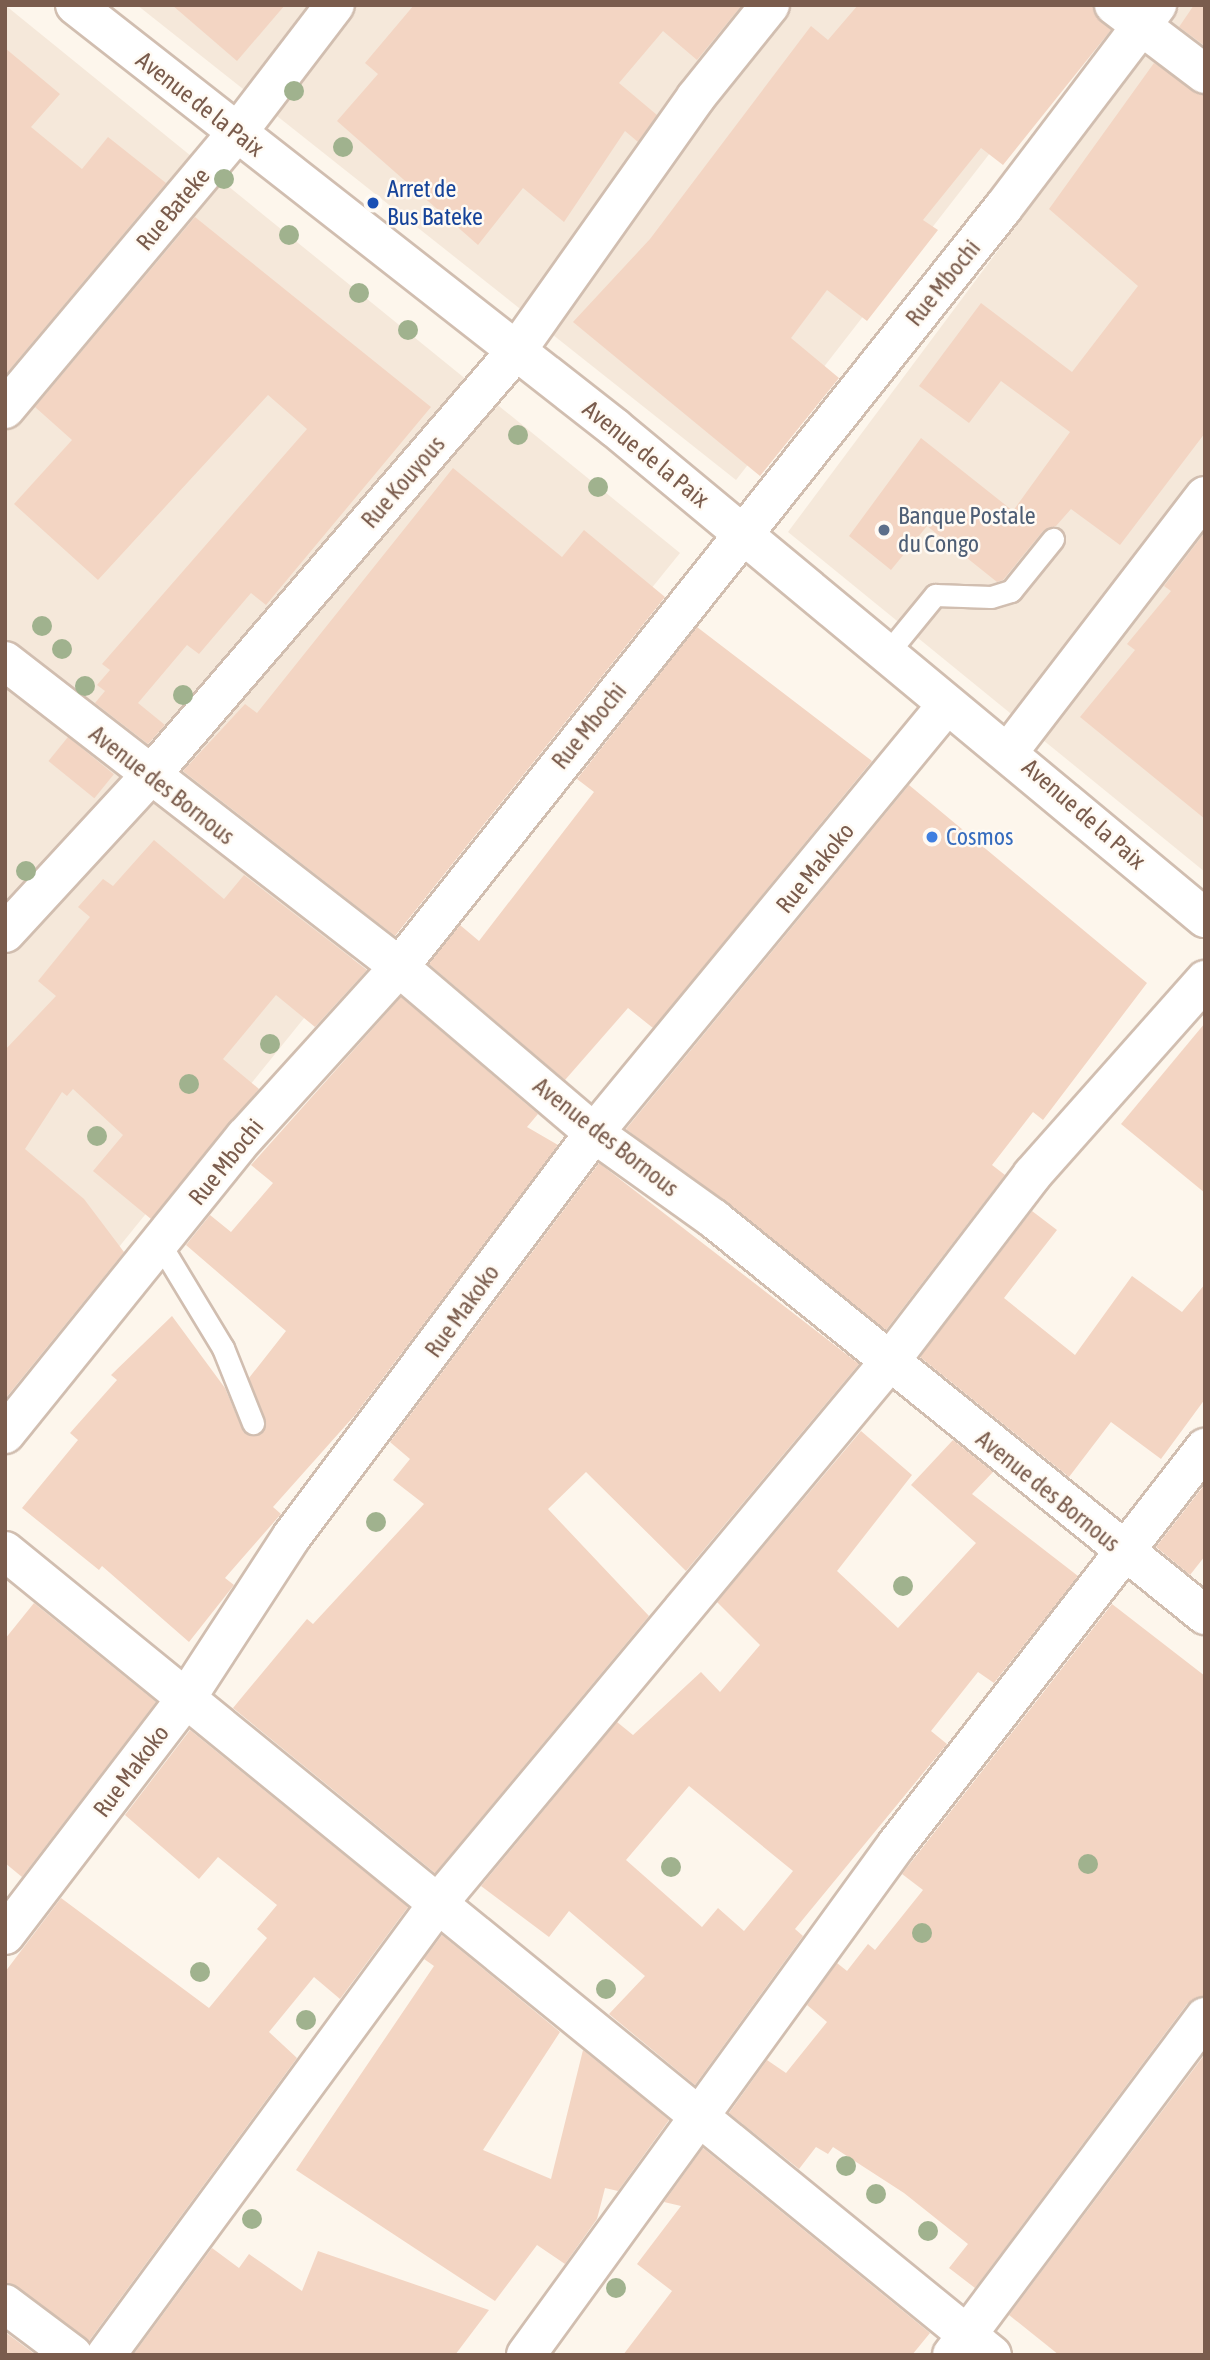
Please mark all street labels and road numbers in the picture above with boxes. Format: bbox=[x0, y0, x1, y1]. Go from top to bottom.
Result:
street label: Avenue de la Paix bbox=[131, 45, 269, 163]
street label: Rue Bateke bbox=[130, 162, 216, 256]
street label: Rue Mbochi bbox=[900, 234, 986, 332]
street label: Avenue de la Paix bbox=[577, 394, 715, 514]
street label: Rue Kouyous bbox=[355, 430, 451, 534]
street label: Rue Mbochi bbox=[546, 677, 632, 775]
street label: Avenue des Bornous bbox=[84, 719, 240, 851]
street label: Avenue de la Paix bbox=[1017, 753, 1151, 875]
street label: Rue Makoko bbox=[770, 817, 860, 919]
street label: Avenue des Bornous bbox=[528, 1071, 684, 1203]
street label: Rue Mbochi bbox=[183, 1113, 269, 1211]
street label: Rue Makoko bbox=[419, 1259, 505, 1363]
street label: Avenue des Bornous bbox=[970, 1424, 1126, 1558]
street label: Rue Makoko bbox=[87, 1719, 175, 1823]

